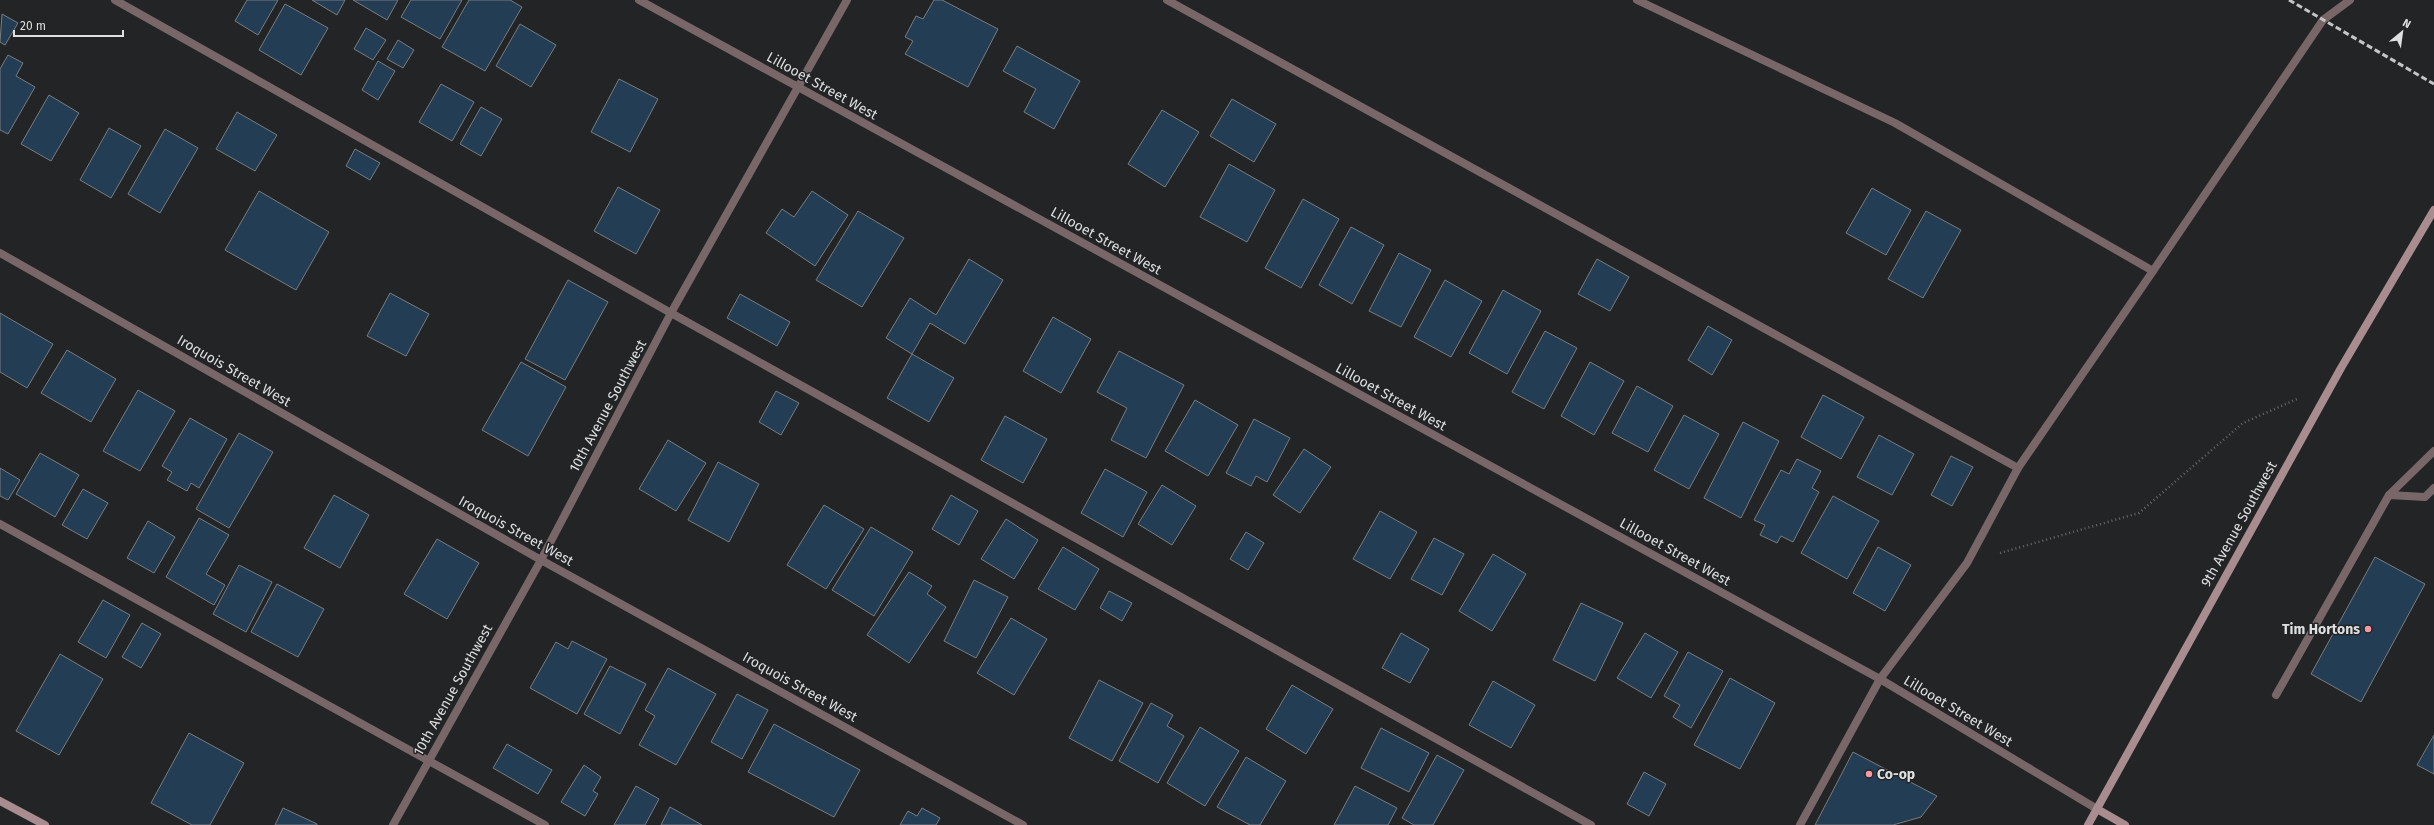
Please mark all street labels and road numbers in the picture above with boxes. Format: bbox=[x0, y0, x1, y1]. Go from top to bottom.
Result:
street label: Lillooet Street West bbox=[764, 48, 881, 124]
street label: Lillooet Street West bbox=[1048, 203, 1165, 279]
street label: Iroquois Street West bbox=[174, 332, 295, 411]
street label: 10th Avenue Southwest bbox=[566, 336, 651, 475]
street label: Lillooet Street West bbox=[1333, 359, 1450, 435]
street label: 9th Avenue Southwest bbox=[2197, 457, 2281, 590]
street label: Iroquois Street West bbox=[456, 492, 577, 570]
street label: Lillooet Street West bbox=[1617, 514, 1734, 590]
street label: 10th Avenue Southwest bbox=[410, 621, 497, 759]
street label: Iroquois Street West bbox=[740, 648, 861, 726]
street label: Lillooet Street West bbox=[1900, 672, 2016, 751]

